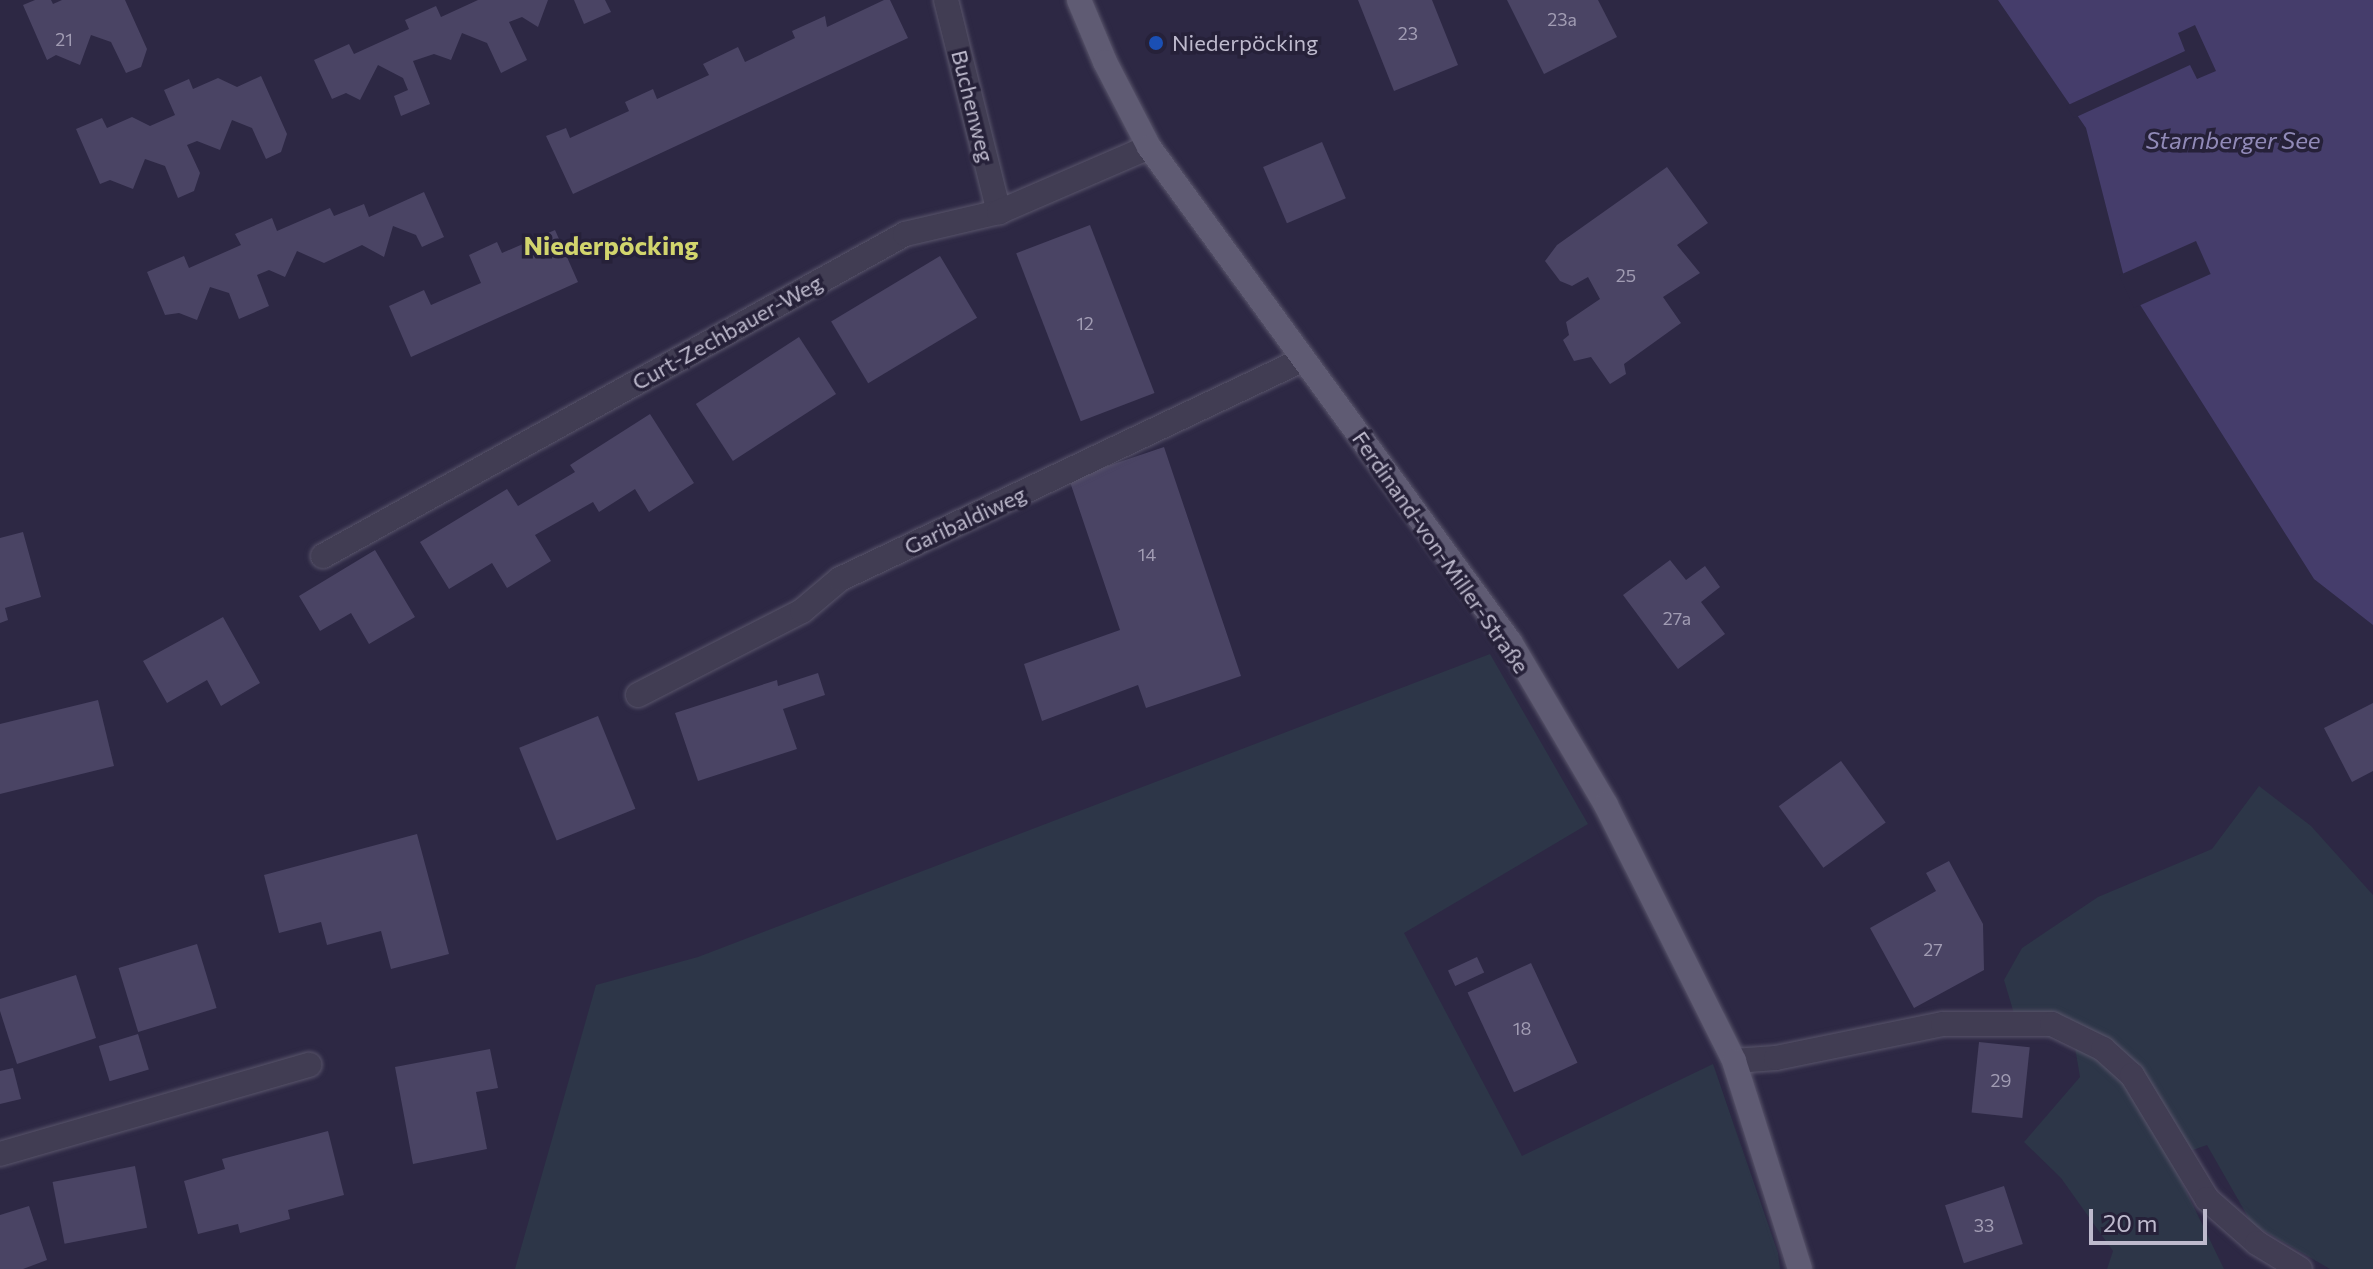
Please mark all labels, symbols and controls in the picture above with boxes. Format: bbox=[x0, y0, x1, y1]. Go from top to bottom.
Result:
house number: 23a bbox=[1547, 8, 1577, 30]
house number: 23 bbox=[1398, 22, 1418, 44]
house number: 21 bbox=[55, 28, 73, 50]
place label: Niederpöcking bbox=[1172, 30, 1318, 56]
marker: Niederpöcking bbox=[1147, 34, 1165, 52]
street label: Buchenweg bbox=[946, 47, 1000, 165]
water label: Starnberger See bbox=[2145, 126, 2321, 154]
district label: Niederpöcking bbox=[523, 229, 699, 261]
house number: 25 bbox=[1616, 264, 1636, 286]
street label: Curt-Zechbauer-Weg bbox=[627, 269, 827, 395]
house number: 12 bbox=[1076, 312, 1094, 334]
street label: Ferdinand-von-Miller-Straße bbox=[1347, 426, 1535, 678]
street label: Garibaldiweg bbox=[900, 480, 1030, 560]
house number: 14 bbox=[1138, 543, 1156, 565]
house number: 27a bbox=[1663, 607, 1691, 629]
house number: 27 bbox=[1923, 938, 1943, 960]
house number: 18 bbox=[1513, 1017, 1531, 1039]
house number: 29 bbox=[1991, 1069, 2011, 1091]
scale bar bbox=[2093, 1193, 2211, 1243]
text: 20 m bbox=[2103, 1208, 2157, 1237]
house number: 33 bbox=[1974, 1214, 1994, 1236]

